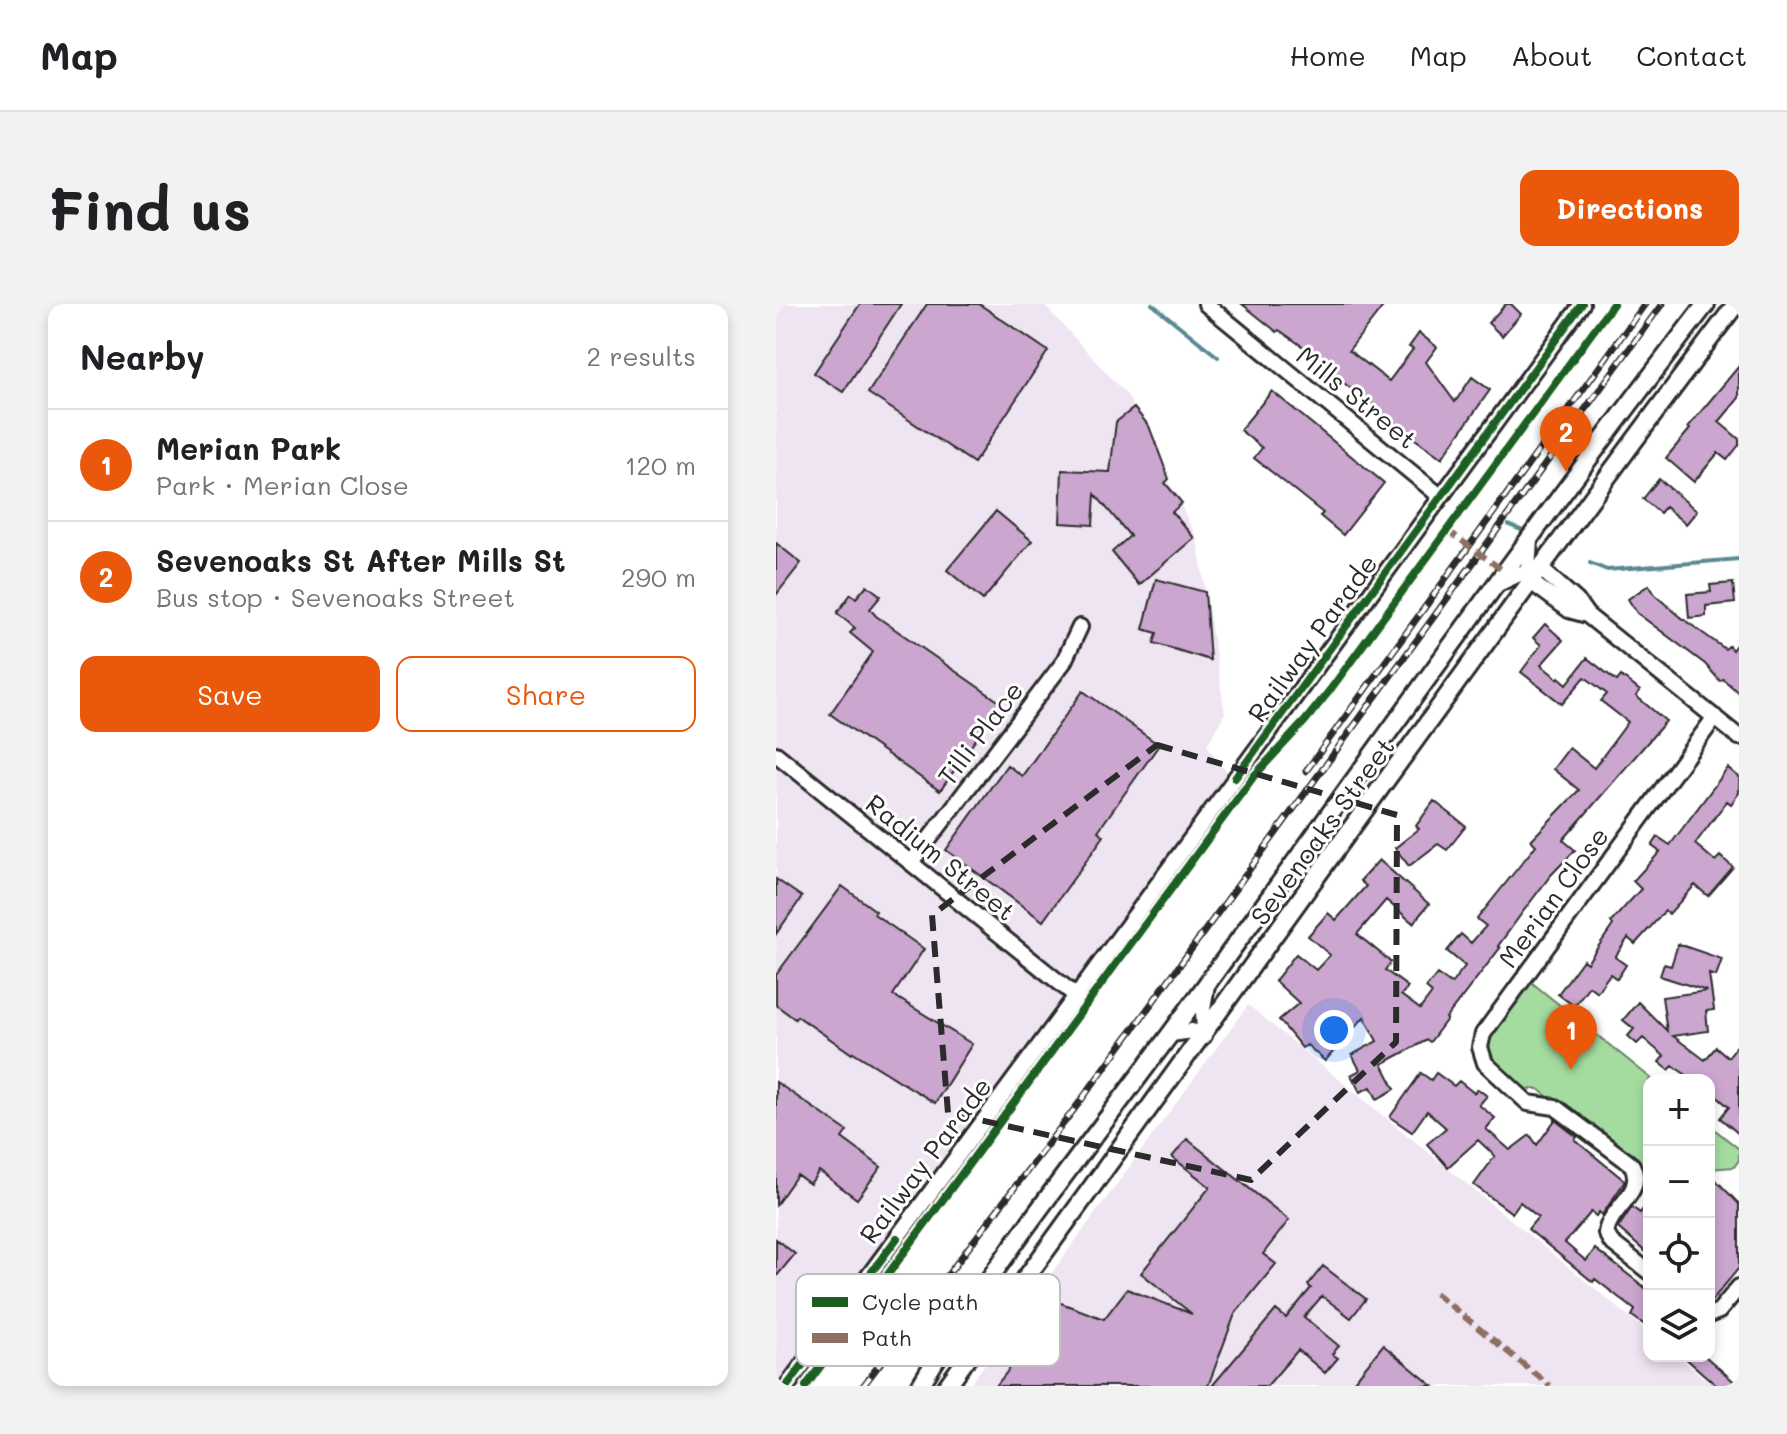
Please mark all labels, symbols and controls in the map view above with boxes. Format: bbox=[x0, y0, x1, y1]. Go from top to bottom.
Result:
text: Map bbox=[40, 30, 118, 80]
text: Home bbox=[1290, 37, 1366, 73]
text: Map bbox=[1410, 37, 1467, 73]
text: About bbox=[1511, 37, 1592, 73]
text: Contact bbox=[1636, 37, 1747, 73]
button: Directions bbox=[1520, 170, 1739, 246]
text: Find us bbox=[48, 172, 251, 245]
text: Nearby bbox=[80, 334, 205, 379]
street label: Mills Street bbox=[1290, 338, 1424, 456]
text: 2 results bbox=[587, 339, 696, 373]
pin: 2 bbox=[1540, 406, 1592, 472]
text: Merian Park bbox=[156, 428, 341, 468]
text: 1 bbox=[100, 448, 112, 482]
text: 120 m bbox=[625, 448, 696, 482]
text: Park · Merian Close bbox=[156, 468, 409, 502]
text: Sevenoaks St After Mills St bbox=[156, 540, 566, 580]
street label: Railway Parade bbox=[1240, 547, 1384, 729]
text: 2 bbox=[99, 560, 113, 594]
text: 290 m bbox=[621, 560, 696, 594]
text: Bus stop · Sevenoaks Street bbox=[156, 580, 515, 614]
button: Save bbox=[80, 656, 380, 732]
button: Share bbox=[396, 656, 696, 732]
street label: Tilli Place bbox=[930, 674, 1030, 792]
street label: Sevenoaks Street bbox=[1242, 730, 1402, 932]
street label: Radium Street bbox=[859, 786, 1023, 928]
street label: Merian Close bbox=[1490, 820, 1616, 974]
pin: 1 bbox=[1545, 1004, 1597, 1070]
your location bbox=[1314, 1010, 1354, 1050]
street label: Railway Parade bbox=[851, 1070, 999, 1250]
map controls bbox=[1643, 1074, 1715, 1362]
button: + bbox=[1643, 1074, 1715, 1146]
button: − bbox=[1643, 1146, 1715, 1218]
button: locate bbox=[1643, 1218, 1715, 1290]
legend bbox=[796, 1274, 1060, 1366]
text: Cycle path bbox=[862, 1287, 978, 1316]
button: layers bbox=[1643, 1290, 1715, 1362]
text: Path bbox=[862, 1323, 911, 1352]

